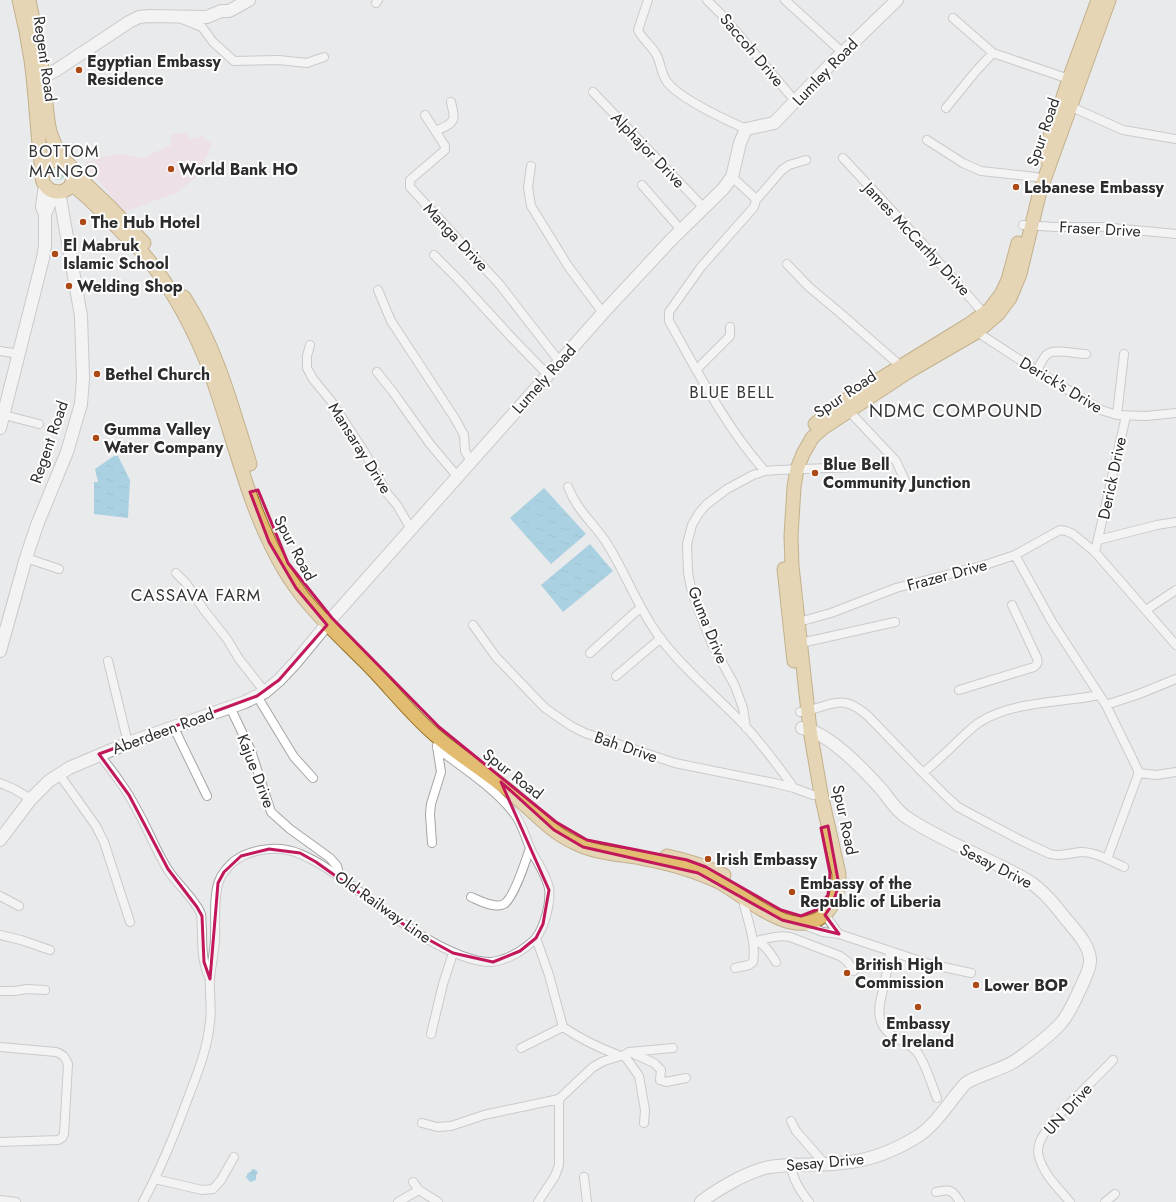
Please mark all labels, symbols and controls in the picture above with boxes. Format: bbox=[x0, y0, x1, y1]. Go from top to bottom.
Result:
street label: Saccoh Drive bbox=[715, 8, 789, 92]
street label: Regent Road bbox=[28, 15, 62, 103]
street label: Lumley Road bbox=[787, 33, 863, 111]
place label: Egyptian Embassy Residence bbox=[87, 50, 222, 91]
marker: Egyptian Embassy Residence bbox=[74, 65, 84, 75]
street label: Spur Road bbox=[1021, 95, 1065, 169]
street label: Alphajor Drive bbox=[606, 107, 690, 193]
district label: BOTTOM MANGO bbox=[28, 139, 100, 183]
place label: World Bank HO bbox=[179, 158, 298, 181]
marker: World Bank HO bbox=[166, 164, 176, 174]
street label: James McCarthy Drive bbox=[857, 176, 976, 301]
place label: Lebanese Embassy bbox=[1024, 176, 1165, 199]
marker: Lebanese Embassy bbox=[1011, 182, 1021, 192]
street label: Manga Drive bbox=[418, 198, 494, 276]
place label: The Hub Hotel bbox=[91, 211, 200, 234]
street label: Fraser Drive bbox=[1059, 215, 1141, 243]
marker: The Hub Hotel bbox=[78, 217, 88, 227]
place label: El Mabruk Islamic School bbox=[63, 234, 169, 275]
marker: El Mabruk Islamic School bbox=[50, 249, 60, 259]
place label: Welding Shop bbox=[77, 275, 183, 298]
marker: Welding Shop bbox=[64, 281, 74, 291]
street label: Lumely Road bbox=[507, 339, 581, 419]
street label: Derick's Drive bbox=[1015, 351, 1107, 419]
place label: Bethel Church bbox=[105, 363, 210, 386]
street label: Spur Road bbox=[809, 365, 881, 423]
marker: Bethel Church bbox=[92, 369, 102, 379]
district label: BLUE BELL bbox=[689, 380, 775, 404]
street label: Regent Road bbox=[24, 398, 74, 486]
street label: Mansaray Drive bbox=[323, 398, 397, 498]
district label: NDMC COMPOUND bbox=[869, 398, 1043, 424]
place label: Gumma Valley Water Company bbox=[104, 418, 224, 459]
marker: Gumma Valley Water Company bbox=[91, 433, 101, 443]
street label: Derick Drive bbox=[1092, 435, 1132, 521]
place label: Blue Bell Community Junction bbox=[823, 453, 971, 494]
marker: Blue Bell Community Junction bbox=[810, 468, 820, 478]
street label: Spur Road bbox=[268, 511, 322, 585]
street label: Frazer Drive bbox=[904, 553, 990, 597]
district label: CASSAVA FARM bbox=[131, 583, 261, 607]
street label: Guma Drive bbox=[682, 583, 734, 667]
street label: Aberdeen Road bbox=[109, 702, 217, 760]
street label: Bah Drive bbox=[591, 725, 661, 769]
street label: Kajue Drive bbox=[231, 731, 281, 811]
street label: Spur Road bbox=[478, 743, 548, 805]
street label: Spur Road bbox=[826, 783, 864, 857]
street label: Sesay Drive bbox=[956, 838, 1036, 894]
place label: Irish Embassy bbox=[716, 848, 818, 871]
marker: Irish Embassy bbox=[703, 854, 713, 864]
street label: Old Railway Line bbox=[330, 865, 436, 949]
place label: Embassy of the Republic of Liberia bbox=[800, 872, 941, 913]
marker: Embassy of the Republic of Liberia bbox=[787, 887, 797, 897]
place label: British High Commission bbox=[855, 953, 944, 994]
marker: British High Commission bbox=[842, 968, 852, 978]
place label: Lower BOP bbox=[984, 974, 1068, 997]
marker: Lower BOP bbox=[971, 980, 981, 990]
marker: Embassy of Ireland bbox=[913, 1002, 923, 1012]
place label: Embassy of Ireland bbox=[882, 1012, 954, 1053]
street label: UN Drive bbox=[1038, 1078, 1098, 1140]
street label: Sesay Drive bbox=[785, 1147, 865, 1177]

